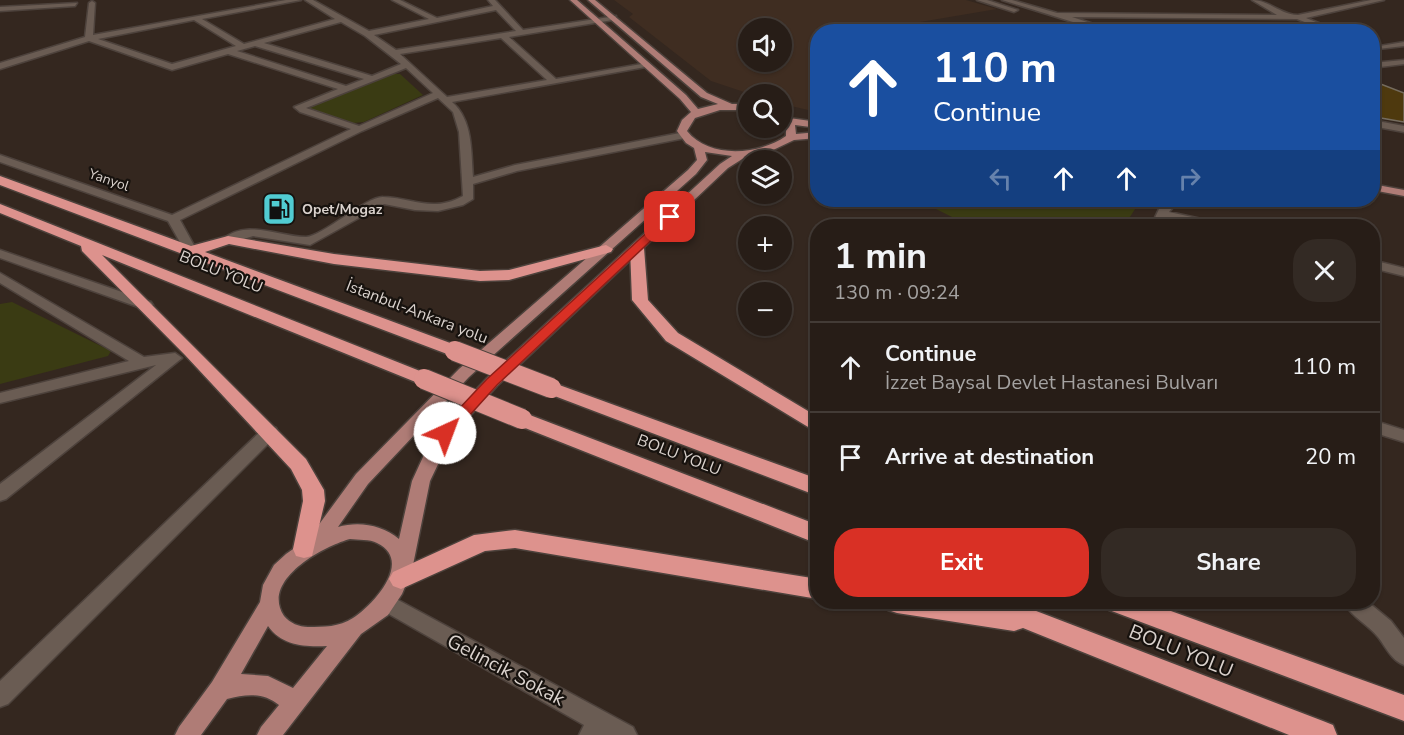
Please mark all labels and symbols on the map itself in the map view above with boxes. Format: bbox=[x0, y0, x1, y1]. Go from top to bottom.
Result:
street label: Yanyol bbox=[85, 164, 133, 196]
fuel station icon: Opet/Mogaz bbox=[261, 191, 297, 227]
pin bbox=[644, 191, 695, 242]
place label: Opet/Mogaz bbox=[302, 200, 383, 219]
street label: BOLU YOLU bbox=[176, 245, 266, 299]
street label: İstanbul-Ankara yolu bbox=[343, 275, 491, 349]
position arrow bbox=[413, 401, 477, 465]
street label: BOLU YOLU bbox=[634, 429, 724, 481]
street label: BOLU YOLU bbox=[1125, 618, 1237, 684]
street label: Gelincik Sokak bbox=[442, 628, 571, 713]

